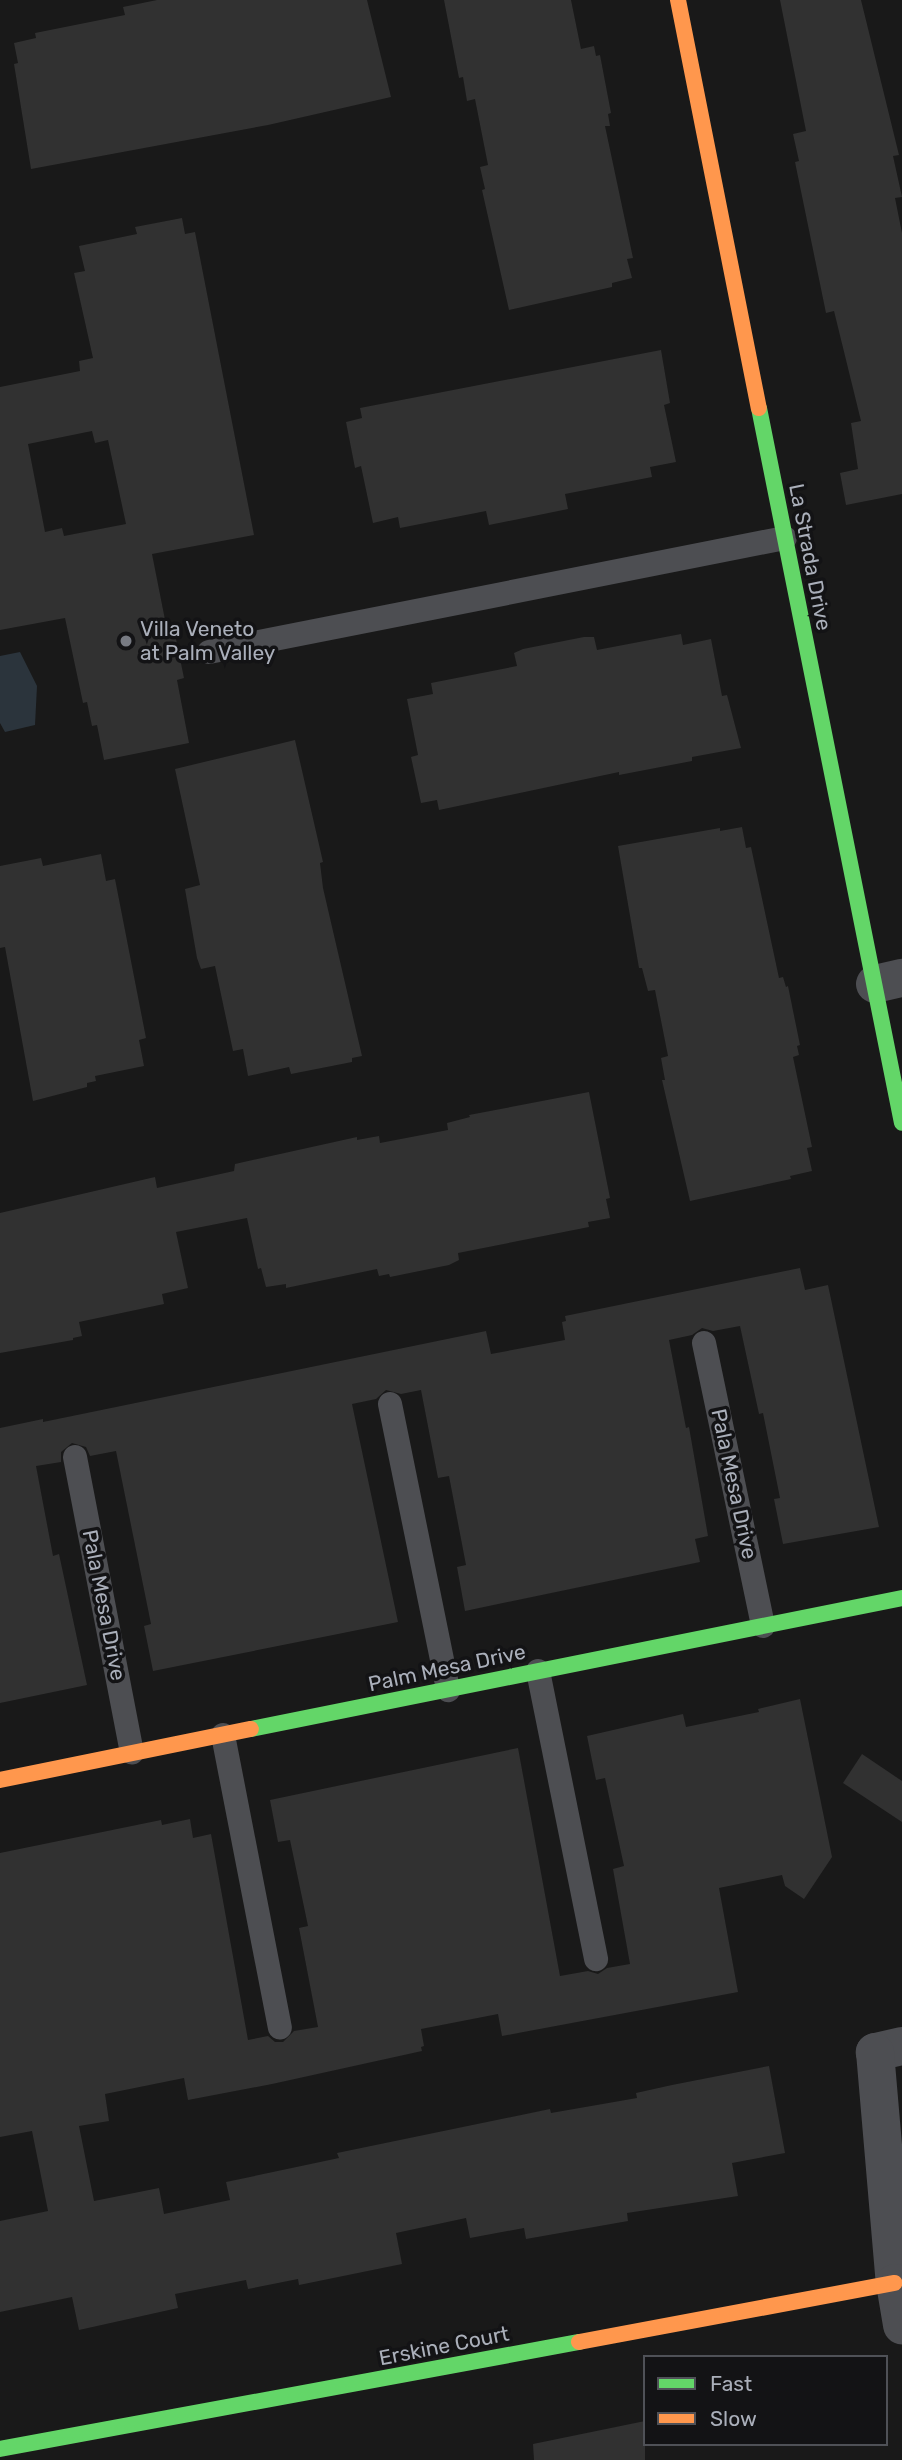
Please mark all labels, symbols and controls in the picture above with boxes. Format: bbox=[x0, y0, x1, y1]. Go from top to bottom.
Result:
street label: La Strada Drive bbox=[783, 481, 837, 633]
place label: Villa Veneto at Palm Valley bbox=[140, 616, 276, 666]
marker: Villa Veneto at Palm Valley bbox=[118, 633, 134, 649]
street label: Pala Mesa Drive bbox=[706, 1406, 762, 1562]
street label: Pala Mesa Drive bbox=[77, 1527, 131, 1683]
street label: Palm Mesa Drive bbox=[366, 1639, 528, 1697]
street label: Erskine Court bbox=[377, 2321, 511, 2371]
legend bbox=[643, 2355, 888, 2446]
text: Fast bbox=[710, 2371, 752, 2396]
text: Slow bbox=[710, 2406, 757, 2431]

